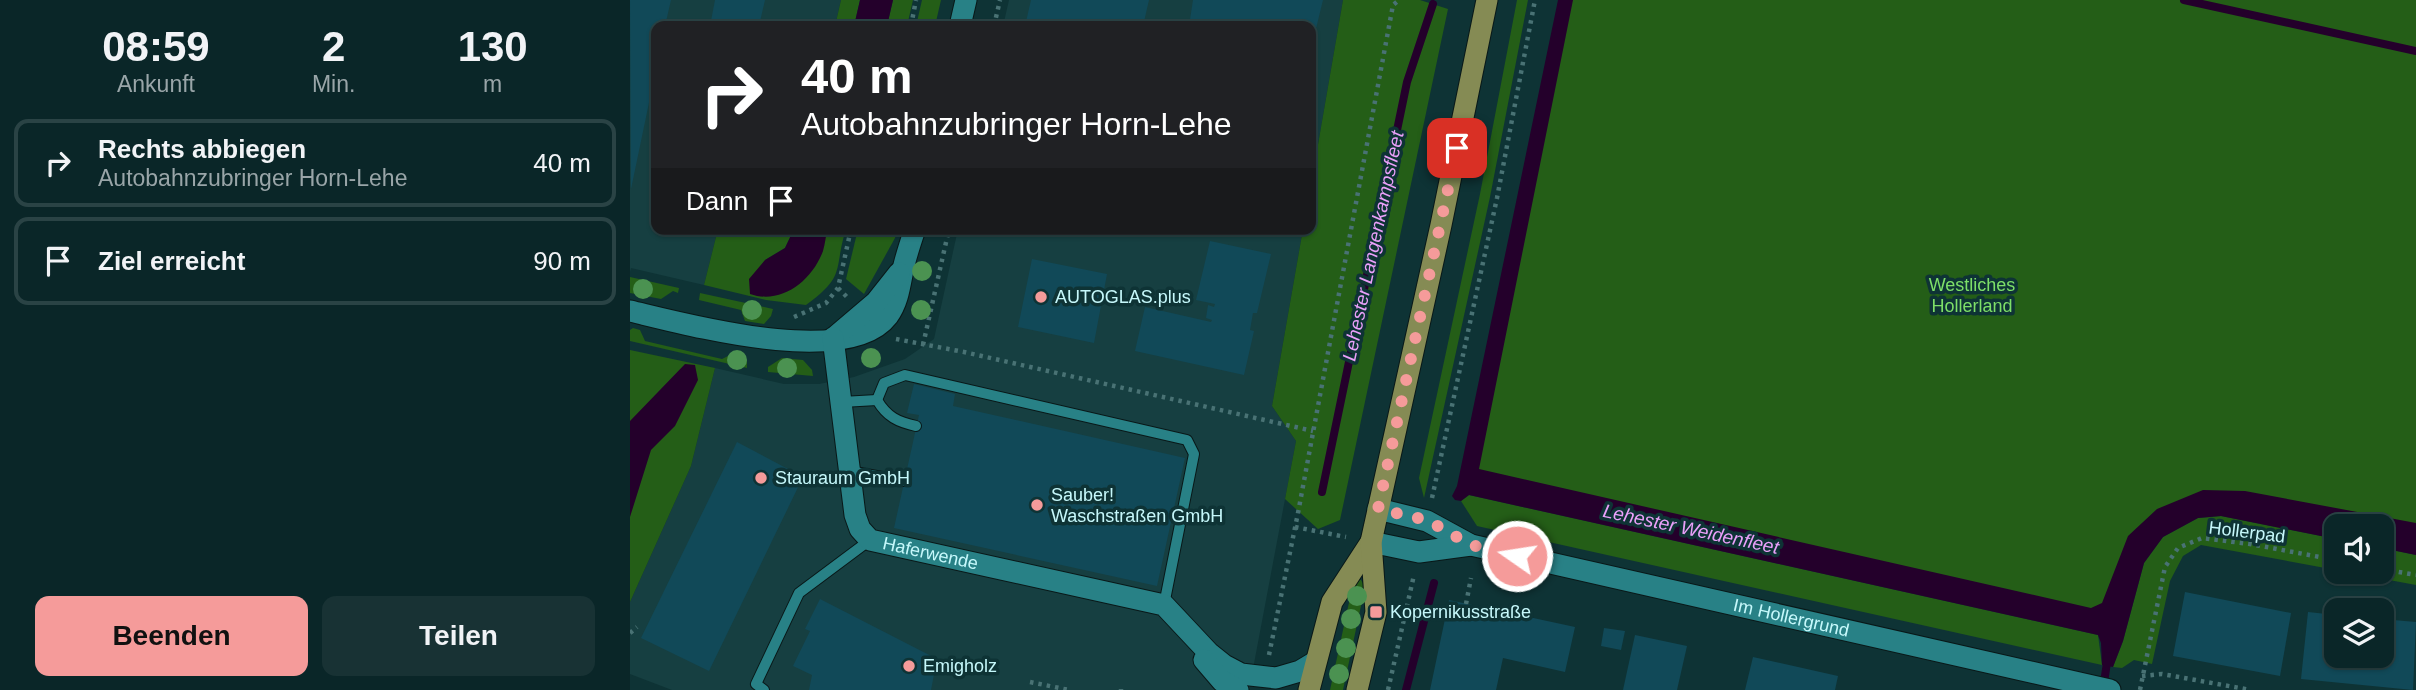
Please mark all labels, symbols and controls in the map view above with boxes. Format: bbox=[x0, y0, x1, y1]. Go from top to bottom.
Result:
text: 08:59 bbox=[102, 23, 210, 70]
text: 2 bbox=[322, 23, 345, 70]
text: 130 bbox=[458, 23, 528, 70]
icon: right bbox=[686, 49, 777, 140]
text: 40 m bbox=[801, 49, 913, 103]
text: Ankunft bbox=[117, 71, 195, 97]
text: Min. bbox=[312, 71, 355, 97]
text: m bbox=[483, 71, 502, 97]
text: Autobahnzubringer Horn-Lehe bbox=[801, 106, 1232, 142]
pin bbox=[1427, 118, 1487, 178]
water label: Lehester Langenkampsfleet bbox=[1338, 128, 1408, 363]
icon: arrive bbox=[1438, 129, 1476, 167]
text: Rechts abbiegen bbox=[98, 134, 306, 164]
icon: right bbox=[39, 144, 77, 182]
text: 40 m bbox=[533, 148, 591, 178]
text: Autobahnzubringer Horn-Lehe bbox=[98, 165, 407, 191]
icon: arrive bbox=[762, 182, 800, 220]
text: Dann bbox=[686, 186, 748, 216]
icon: arrive bbox=[39, 242, 77, 280]
text: Ziel erreicht bbox=[98, 246, 245, 276]
text: 90 m bbox=[533, 246, 591, 276]
park label: Westliches Hollerland bbox=[1929, 275, 2015, 316]
place label: AUTOGLAS.plus bbox=[1055, 287, 1191, 307]
marker: AUTOGLAS.plus bbox=[1033, 289, 1049, 305]
place label: Stauraum GmbH bbox=[775, 468, 910, 488]
marker: Stauraum GmbH bbox=[753, 470, 769, 486]
place label: Sauber! Waschstraßen GmbH bbox=[1051, 485, 1223, 526]
marker: Sauber! Waschstraßen GmbH bbox=[1029, 497, 1045, 513]
water label: Lehester Weidenfleet bbox=[1601, 500, 1782, 558]
map controls bbox=[2324, 514, 2394, 668]
button: sound bbox=[2324, 514, 2394, 584]
street label: Hollerpad bbox=[2208, 517, 2286, 547]
position arrow bbox=[1480, 519, 1554, 593]
street label: Haferwende bbox=[881, 533, 980, 574]
street label: Im Hollergrund bbox=[1731, 595, 1851, 641]
button: Beenden bbox=[35, 596, 308, 676]
button: Teilen bbox=[322, 596, 595, 676]
button: layers bbox=[2324, 598, 2394, 668]
place label: Kopernikusstraße bbox=[1390, 602, 1531, 622]
marker: Kopernikusstraße bbox=[1368, 604, 1384, 620]
place label: Emigholz bbox=[923, 656, 997, 676]
marker: Emigholz bbox=[901, 658, 917, 674]

